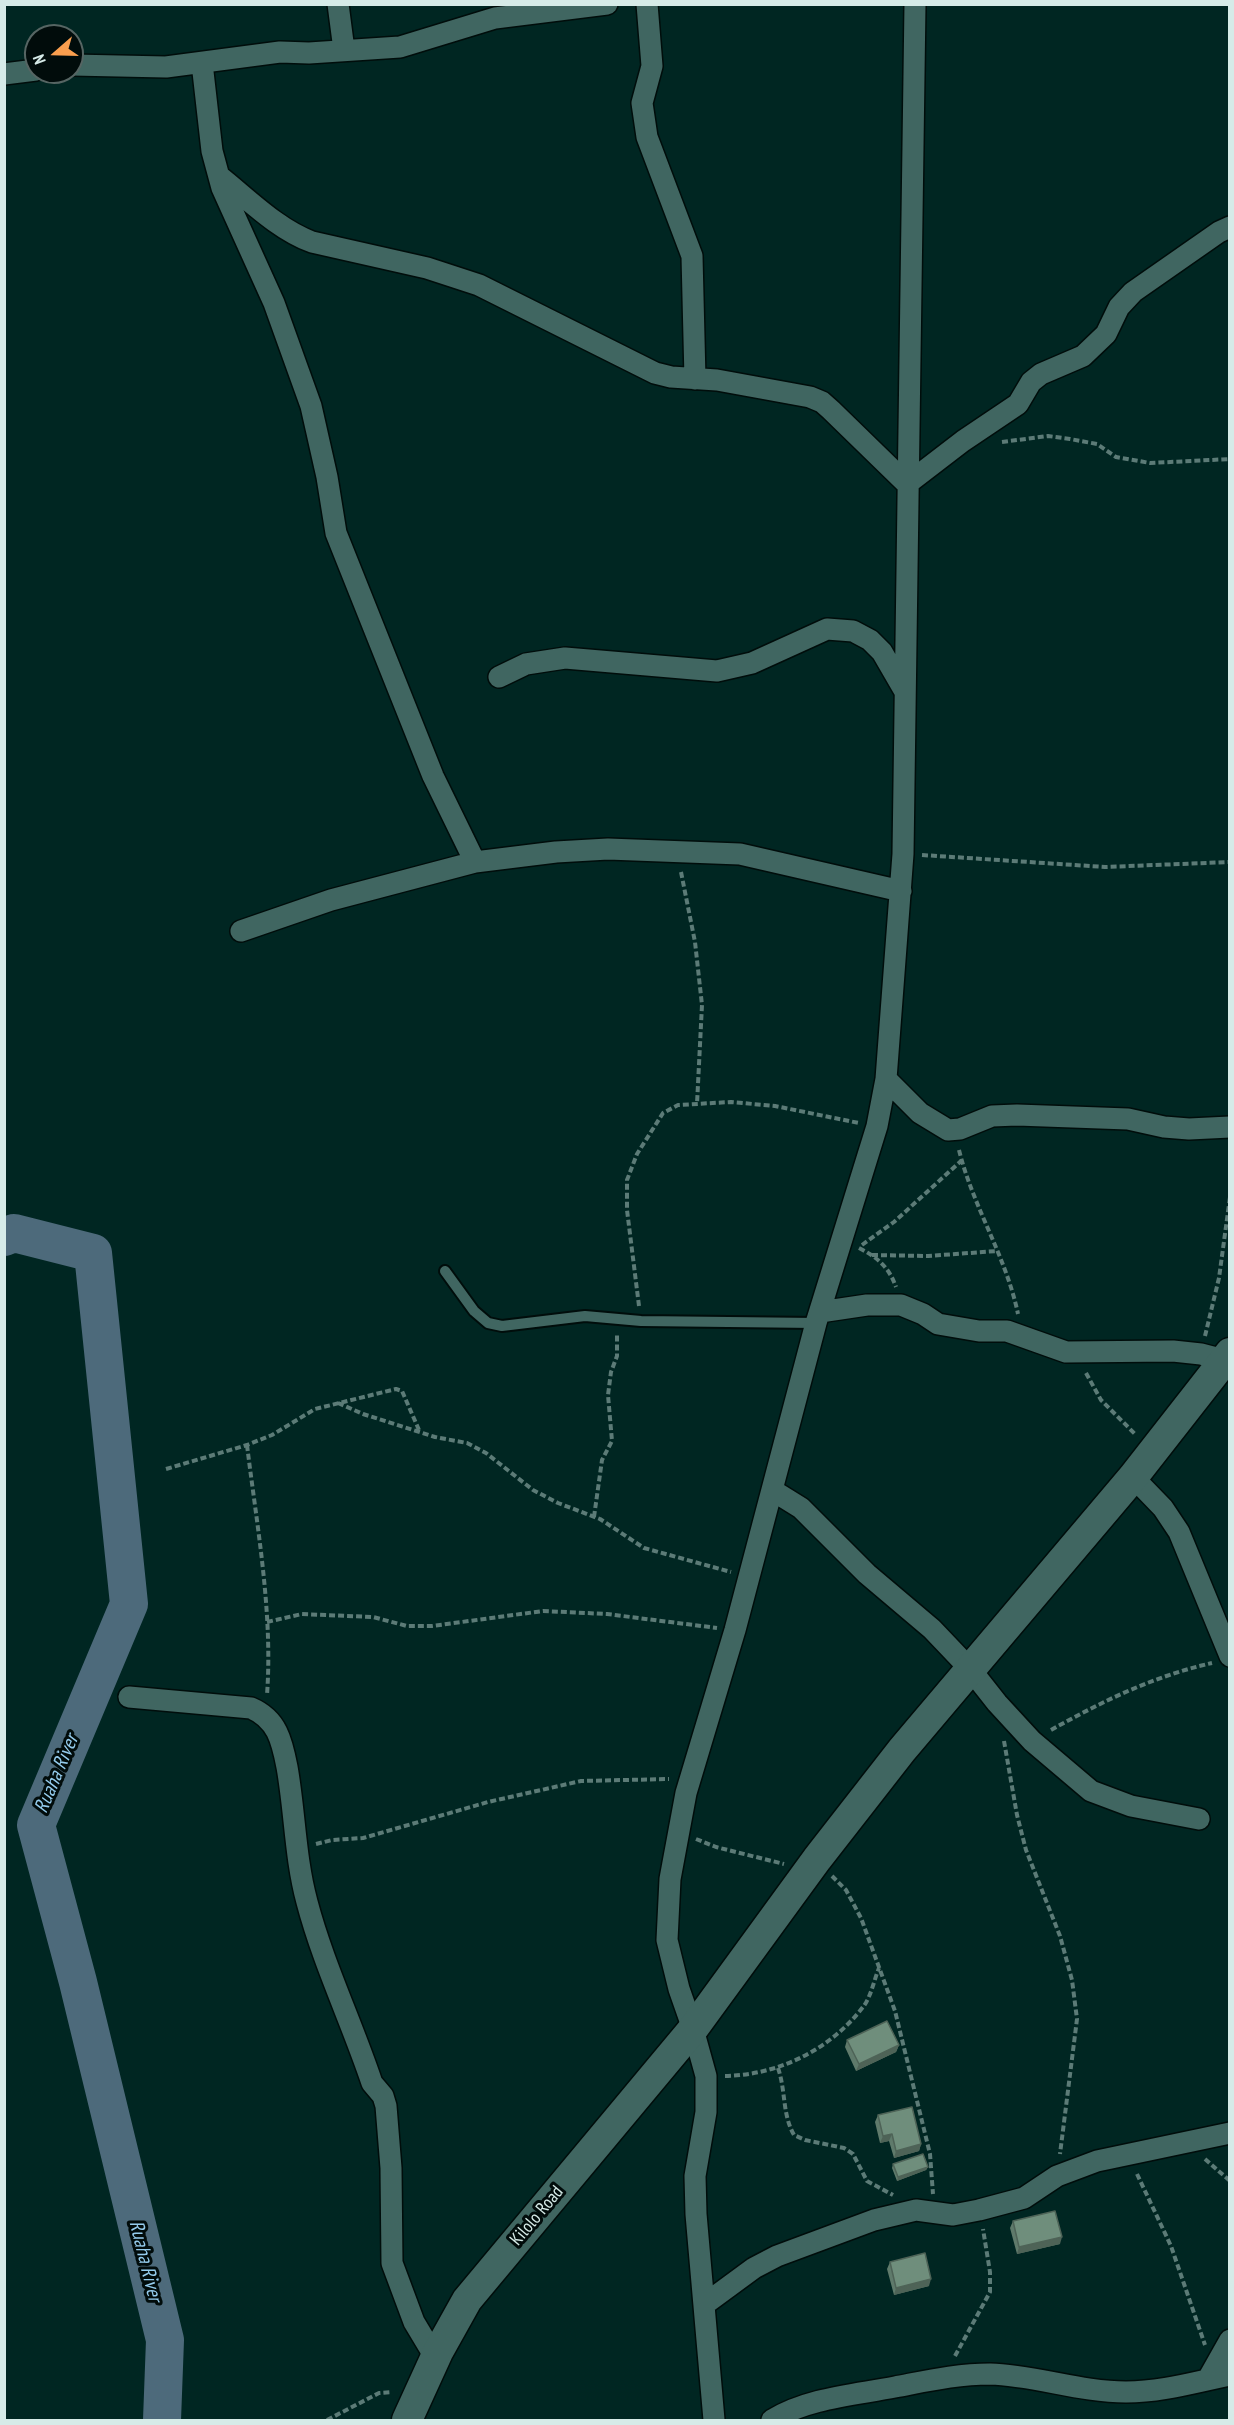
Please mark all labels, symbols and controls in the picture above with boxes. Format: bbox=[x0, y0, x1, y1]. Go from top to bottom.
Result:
north arrow bbox=[24, 24, 84, 84]
text: N bbox=[28, 52, 50, 67]
water label: Ruaha River bbox=[30, 1731, 84, 1817]
street label: Kilolo Road bbox=[506, 2182, 568, 2250]
water label: Ruaha River bbox=[123, 2218, 167, 2304]

